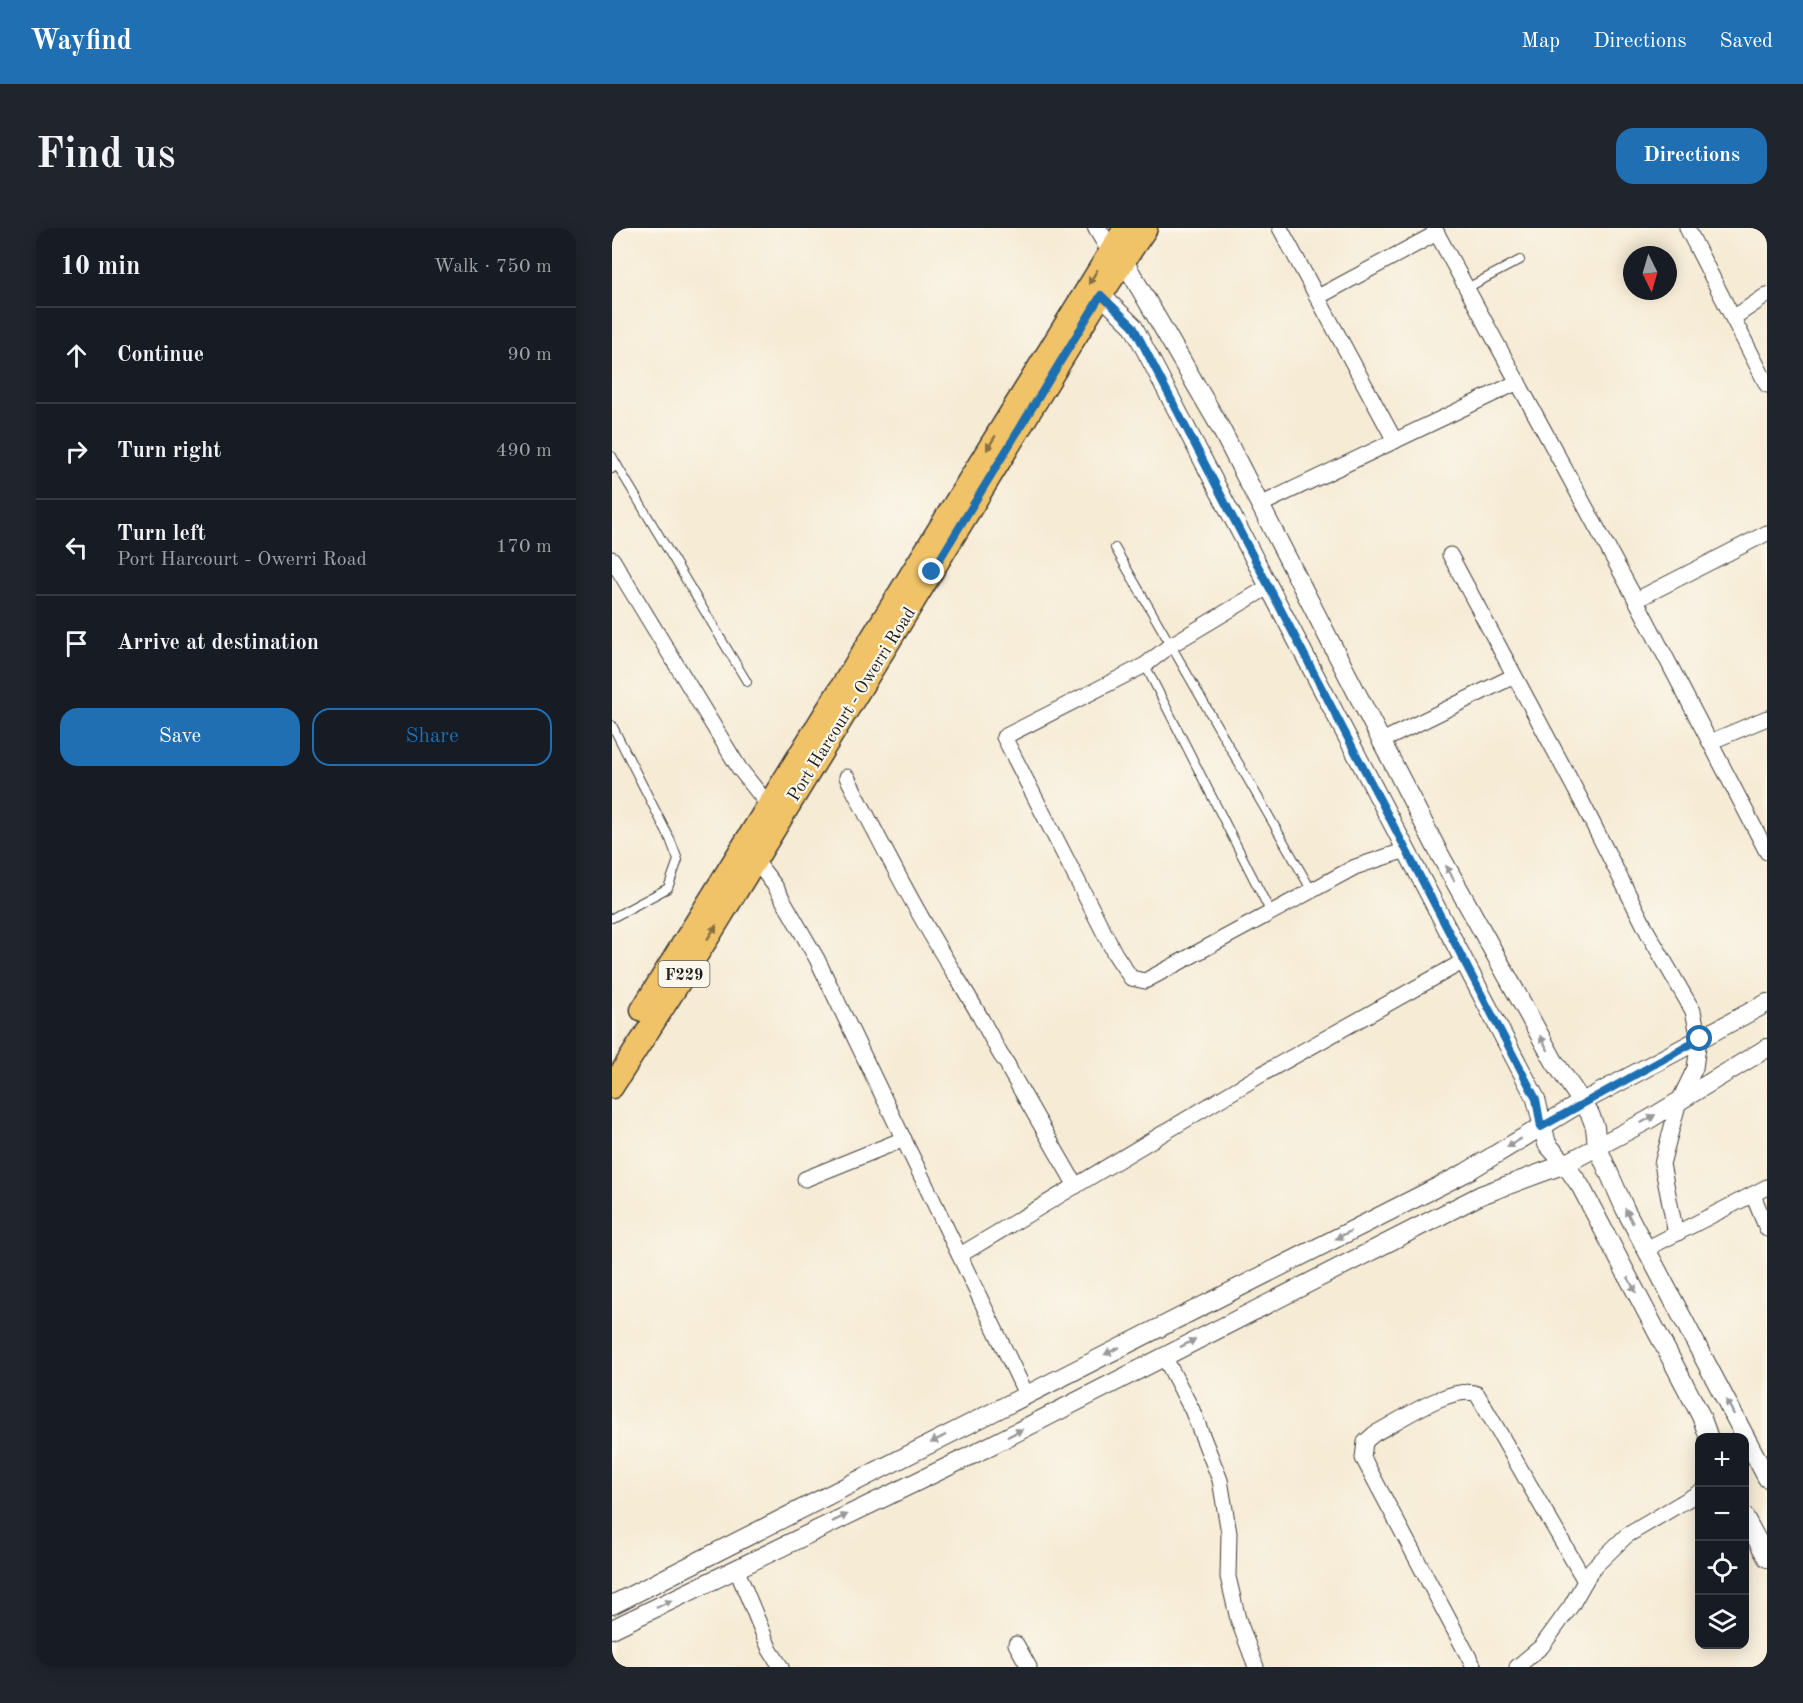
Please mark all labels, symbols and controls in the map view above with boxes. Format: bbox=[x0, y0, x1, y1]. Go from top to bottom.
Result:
text: Wayfind bbox=[30, 28, 132, 56]
text: Map bbox=[1521, 31, 1560, 52]
text: Directions bbox=[1593, 31, 1687, 52]
text: Saved bbox=[1720, 31, 1773, 52]
button: Directions bbox=[1616, 128, 1767, 184]
text: Find us bbox=[36, 135, 175, 177]
north arrow bbox=[1623, 246, 1677, 300]
text: 10 min bbox=[60, 254, 140, 280]
text: Walk · 750 m bbox=[433, 257, 552, 277]
one-way arrow bbox=[1087, 269, 1098, 285]
icon: ahead bbox=[60, 339, 93, 372]
text: Continue bbox=[117, 344, 204, 366]
text: 90 m bbox=[507, 345, 552, 365]
icon: right bbox=[60, 435, 93, 468]
one-way arrow bbox=[986, 435, 996, 452]
text: Turn right bbox=[117, 440, 221, 462]
text: 490 m bbox=[496, 441, 552, 461]
text: Turn left bbox=[117, 523, 206, 545]
icon: left bbox=[60, 531, 93, 564]
text: 170 m bbox=[496, 537, 552, 557]
text: Port Harcourt - Owerri Road bbox=[117, 550, 367, 570]
route end bbox=[918, 558, 944, 584]
street label: Port Harcourt - Owerri Road bbox=[785, 604, 919, 805]
icon: arrive bbox=[60, 627, 93, 660]
text: Arrive at destination bbox=[117, 632, 319, 654]
button: Save bbox=[60, 708, 300, 766]
button: Share bbox=[312, 708, 552, 766]
one-way arrow bbox=[1445, 864, 1455, 881]
one-way arrow bbox=[706, 924, 717, 940]
road number: F229 bbox=[658, 961, 710, 987]
route start bbox=[1686, 1025, 1712, 1051]
one-way arrow bbox=[1539, 1034, 1549, 1051]
one-way arrow bbox=[1640, 1114, 1657, 1124]
one-way arrow bbox=[1506, 1137, 1522, 1148]
one-way arrow bbox=[1624, 1208, 1634, 1225]
one-way arrow bbox=[1334, 1230, 1351, 1240]
one-way arrow bbox=[1627, 1277, 1637, 1294]
one-way arrow bbox=[1180, 1338, 1197, 1348]
one-way arrow bbox=[1104, 1347, 1121, 1356]
one-way arrow bbox=[1725, 1399, 1735, 1416]
one-way arrow bbox=[1006, 1428, 1024, 1438]
map controls bbox=[1695, 1433, 1749, 1649]
button: + bbox=[1695, 1433, 1749, 1487]
one-way arrow bbox=[929, 1434, 946, 1444]
button: − bbox=[1695, 1487, 1749, 1541]
one-way arrow bbox=[831, 1514, 848, 1523]
button: locate bbox=[1695, 1541, 1749, 1595]
button: layers bbox=[1695, 1595, 1749, 1649]
one-way arrow bbox=[656, 1599, 673, 1608]

